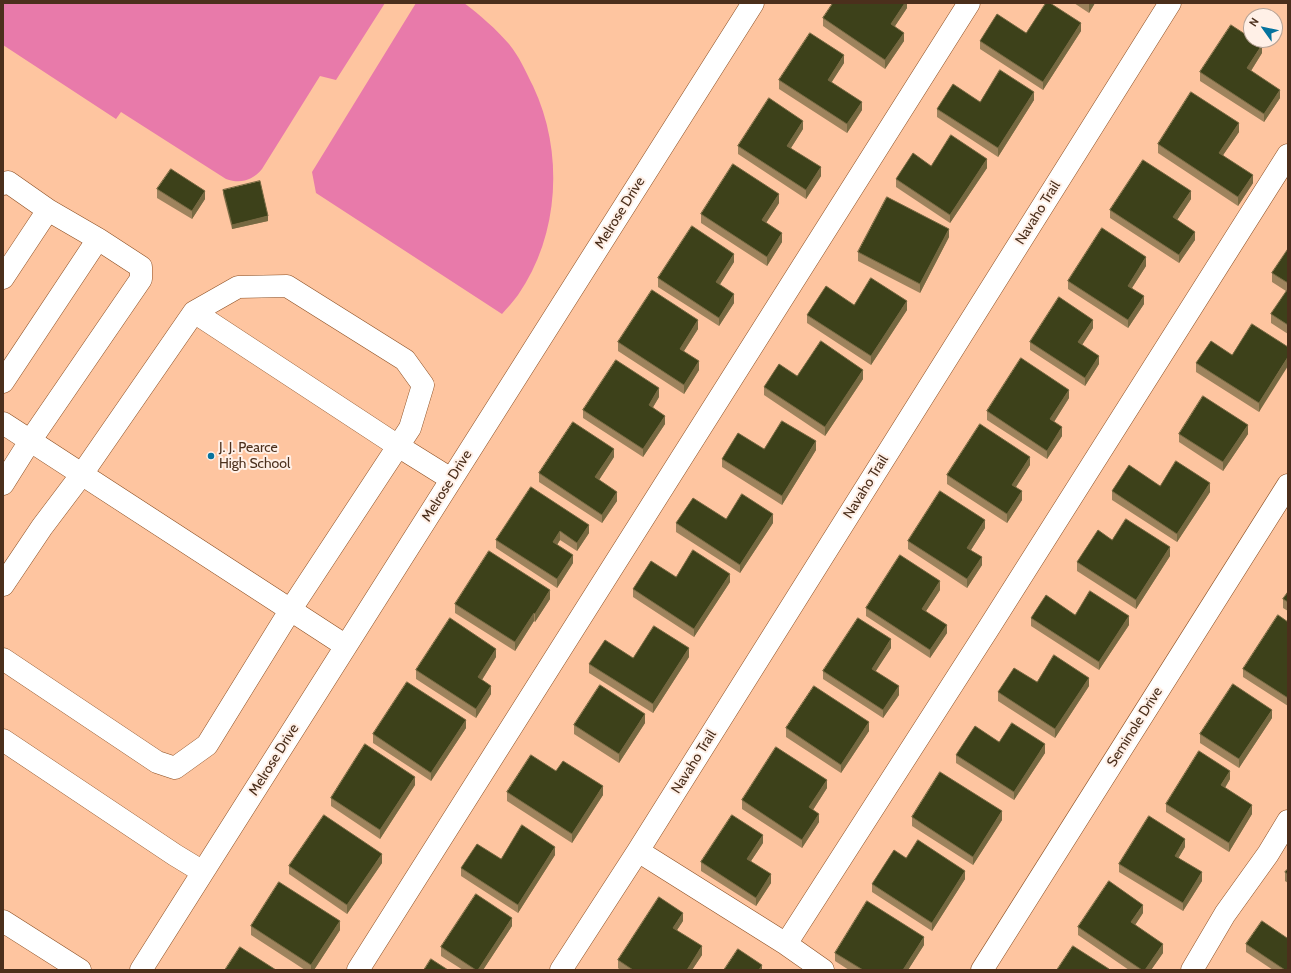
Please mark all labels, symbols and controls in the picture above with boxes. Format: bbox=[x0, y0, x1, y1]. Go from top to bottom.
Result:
north arrow bbox=[1243, 8, 1283, 48]
text: N bbox=[1246, 15, 1262, 29]
street label: Melrose Drive bbox=[591, 174, 649, 252]
street label: Navaho Trail bbox=[1012, 178, 1064, 248]
place label: J. J. Pearce High School bbox=[219, 440, 290, 472]
street label: Melrose Drive bbox=[418, 447, 476, 525]
marker: J. J. Pearce High School bbox=[206, 451, 216, 461]
street label: Navaho Trail bbox=[840, 452, 892, 522]
street label: Seminole Drive bbox=[1104, 684, 1166, 770]
street label: Melrose Drive bbox=[245, 721, 303, 799]
street label: Navaho Trail bbox=[668, 727, 720, 797]

